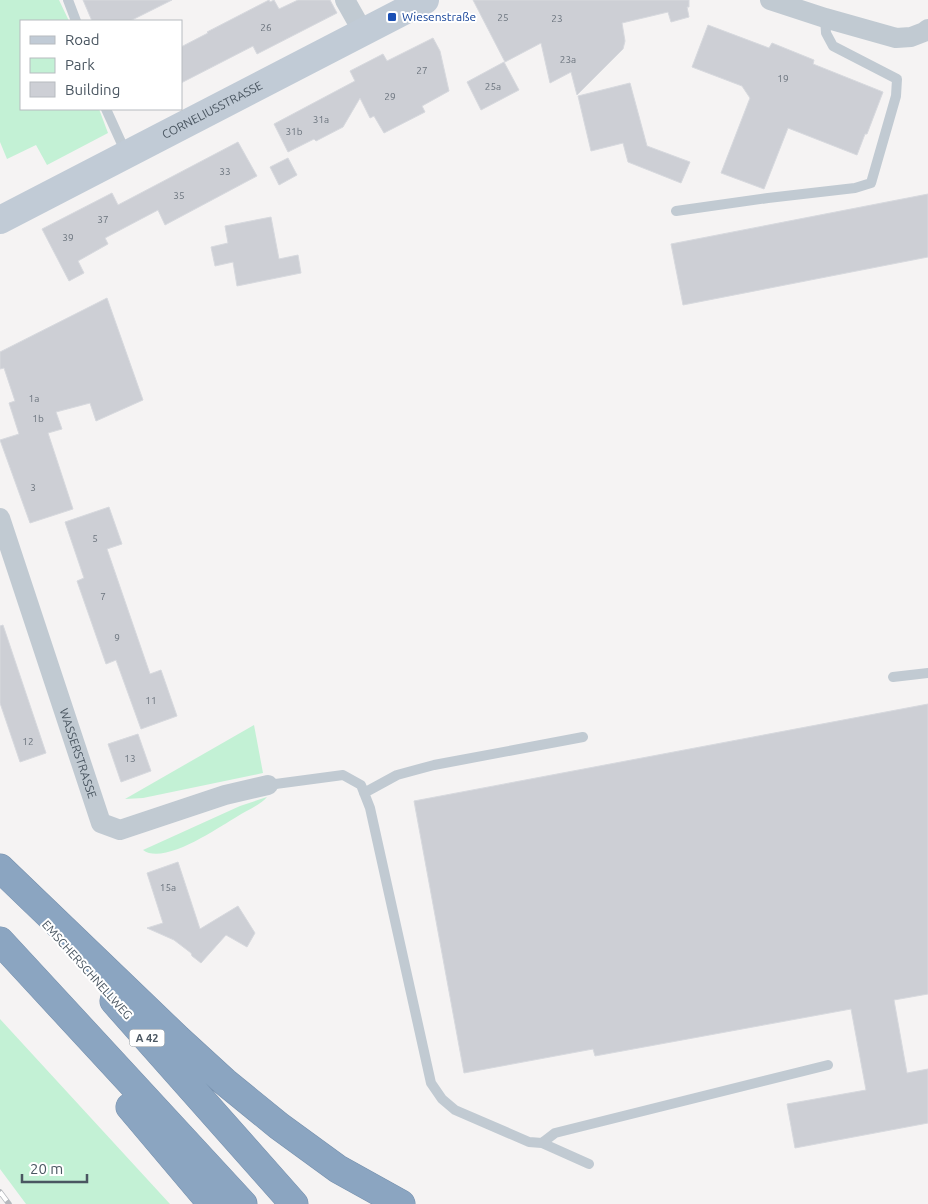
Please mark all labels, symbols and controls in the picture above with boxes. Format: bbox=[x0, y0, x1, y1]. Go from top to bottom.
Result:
place label: Wiesenstraße bbox=[402, 10, 476, 23]
marker: Wiesenstraße bbox=[386, 11, 398, 23]
house number: 25 bbox=[497, 12, 509, 23]
house number: 23 bbox=[551, 13, 563, 24]
legend bbox=[20, 20, 182, 110]
house number: 26 bbox=[260, 22, 272, 33]
text: Road bbox=[65, 31, 100, 48]
house number: 23a bbox=[560, 54, 576, 65]
text: Park bbox=[65, 56, 95, 73]
house number: 27 bbox=[416, 65, 428, 76]
house number: 19 bbox=[777, 73, 789, 84]
street label: CORNELIUSSTRASSE bbox=[160, 78, 265, 141]
text: Building bbox=[65, 81, 120, 98]
house number: 25a bbox=[485, 81, 501, 92]
house number: 29 bbox=[384, 91, 396, 102]
house number: 31a bbox=[313, 114, 329, 125]
house number: 31b bbox=[285, 126, 303, 137]
house number: 33 bbox=[219, 166, 231, 177]
house number: 35 bbox=[173, 190, 185, 201]
house number: 37 bbox=[97, 214, 109, 225]
house number: 39 bbox=[62, 232, 74, 243]
house number: 1a bbox=[29, 393, 39, 404]
house number: 1b bbox=[32, 413, 44, 424]
house number: 3 bbox=[30, 482, 36, 493]
house number: 5 bbox=[92, 533, 98, 544]
house number: 7 bbox=[100, 591, 106, 602]
house number: 9 bbox=[114, 632, 120, 643]
house number: 11 bbox=[145, 695, 157, 706]
street label: WASSERSTRASSE bbox=[58, 707, 99, 800]
house number: 12 bbox=[22, 736, 34, 747]
house number: 13 bbox=[124, 753, 136, 764]
house number: 15a bbox=[160, 882, 176, 893]
street label: EMSCHERSCHNELLWEG bbox=[40, 918, 135, 1022]
road number: A 42 bbox=[130, 1030, 164, 1046]
scale bar bbox=[22, 1152, 88, 1184]
text: 20 m bbox=[30, 1160, 63, 1177]

